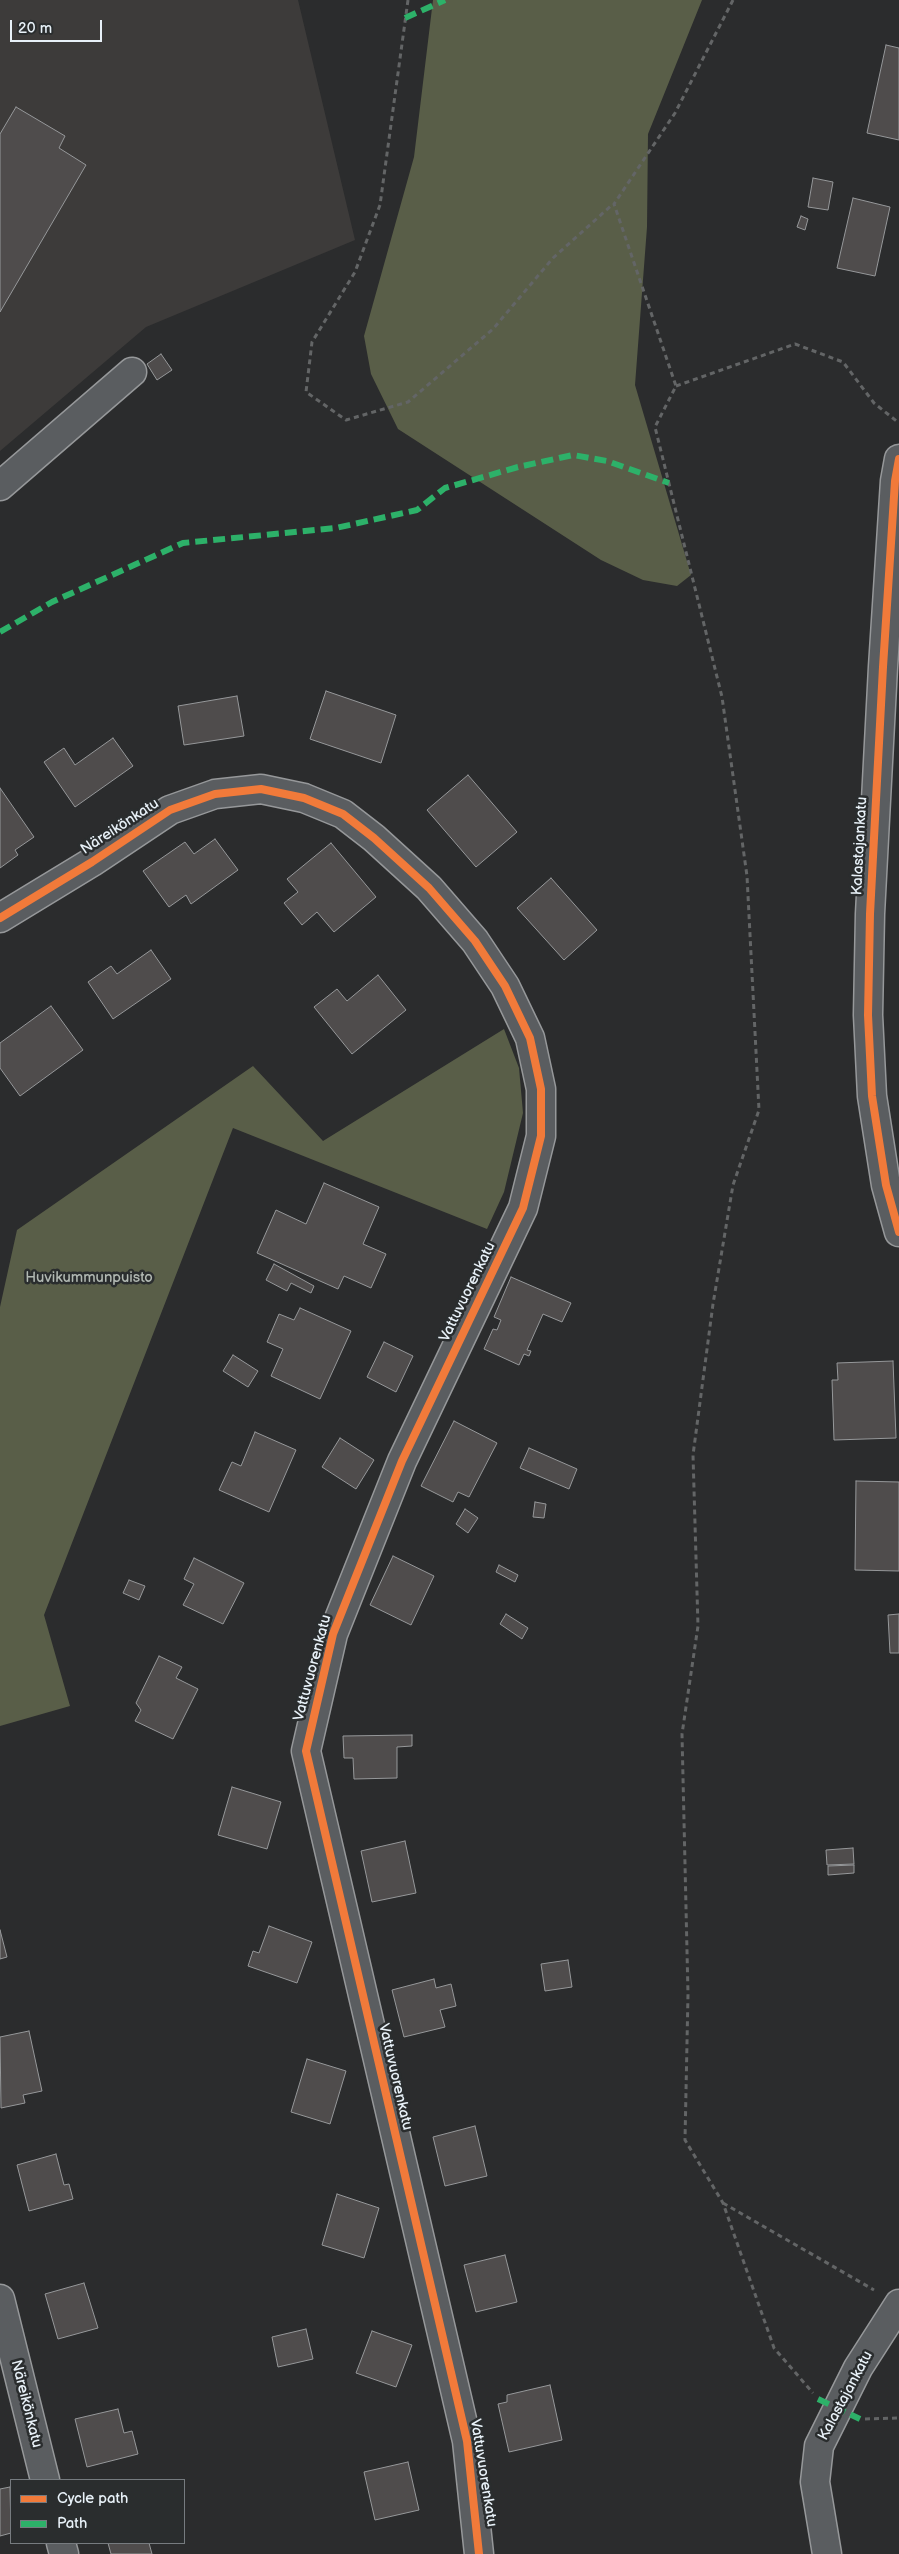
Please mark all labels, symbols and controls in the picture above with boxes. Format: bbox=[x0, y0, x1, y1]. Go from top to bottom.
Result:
scale bar bbox=[12, 10, 105, 42]
text: 20 m bbox=[18, 19, 52, 38]
street label: Näreikönkatu bbox=[77, 795, 163, 859]
street label: Kalastajankatu bbox=[848, 796, 872, 896]
street label: Vattuvuorenkatu bbox=[436, 1239, 500, 1345]
park label: Huvikummunpuisto bbox=[25, 1269, 153, 1287]
street label: Vattuvuorenkatu bbox=[290, 1613, 336, 1723]
street label: Vattuvuorenkatu bbox=[374, 2022, 416, 2132]
street label: Kalastajankatu bbox=[815, 2348, 877, 2444]
street label: Näreikönkatu bbox=[6, 2358, 46, 2450]
street label: Vattuvuorenkatu bbox=[466, 2418, 500, 2528]
legend bbox=[10, 2479, 185, 2544]
text: Cycle path bbox=[57, 2489, 128, 2508]
text: Path bbox=[57, 2514, 87, 2533]

